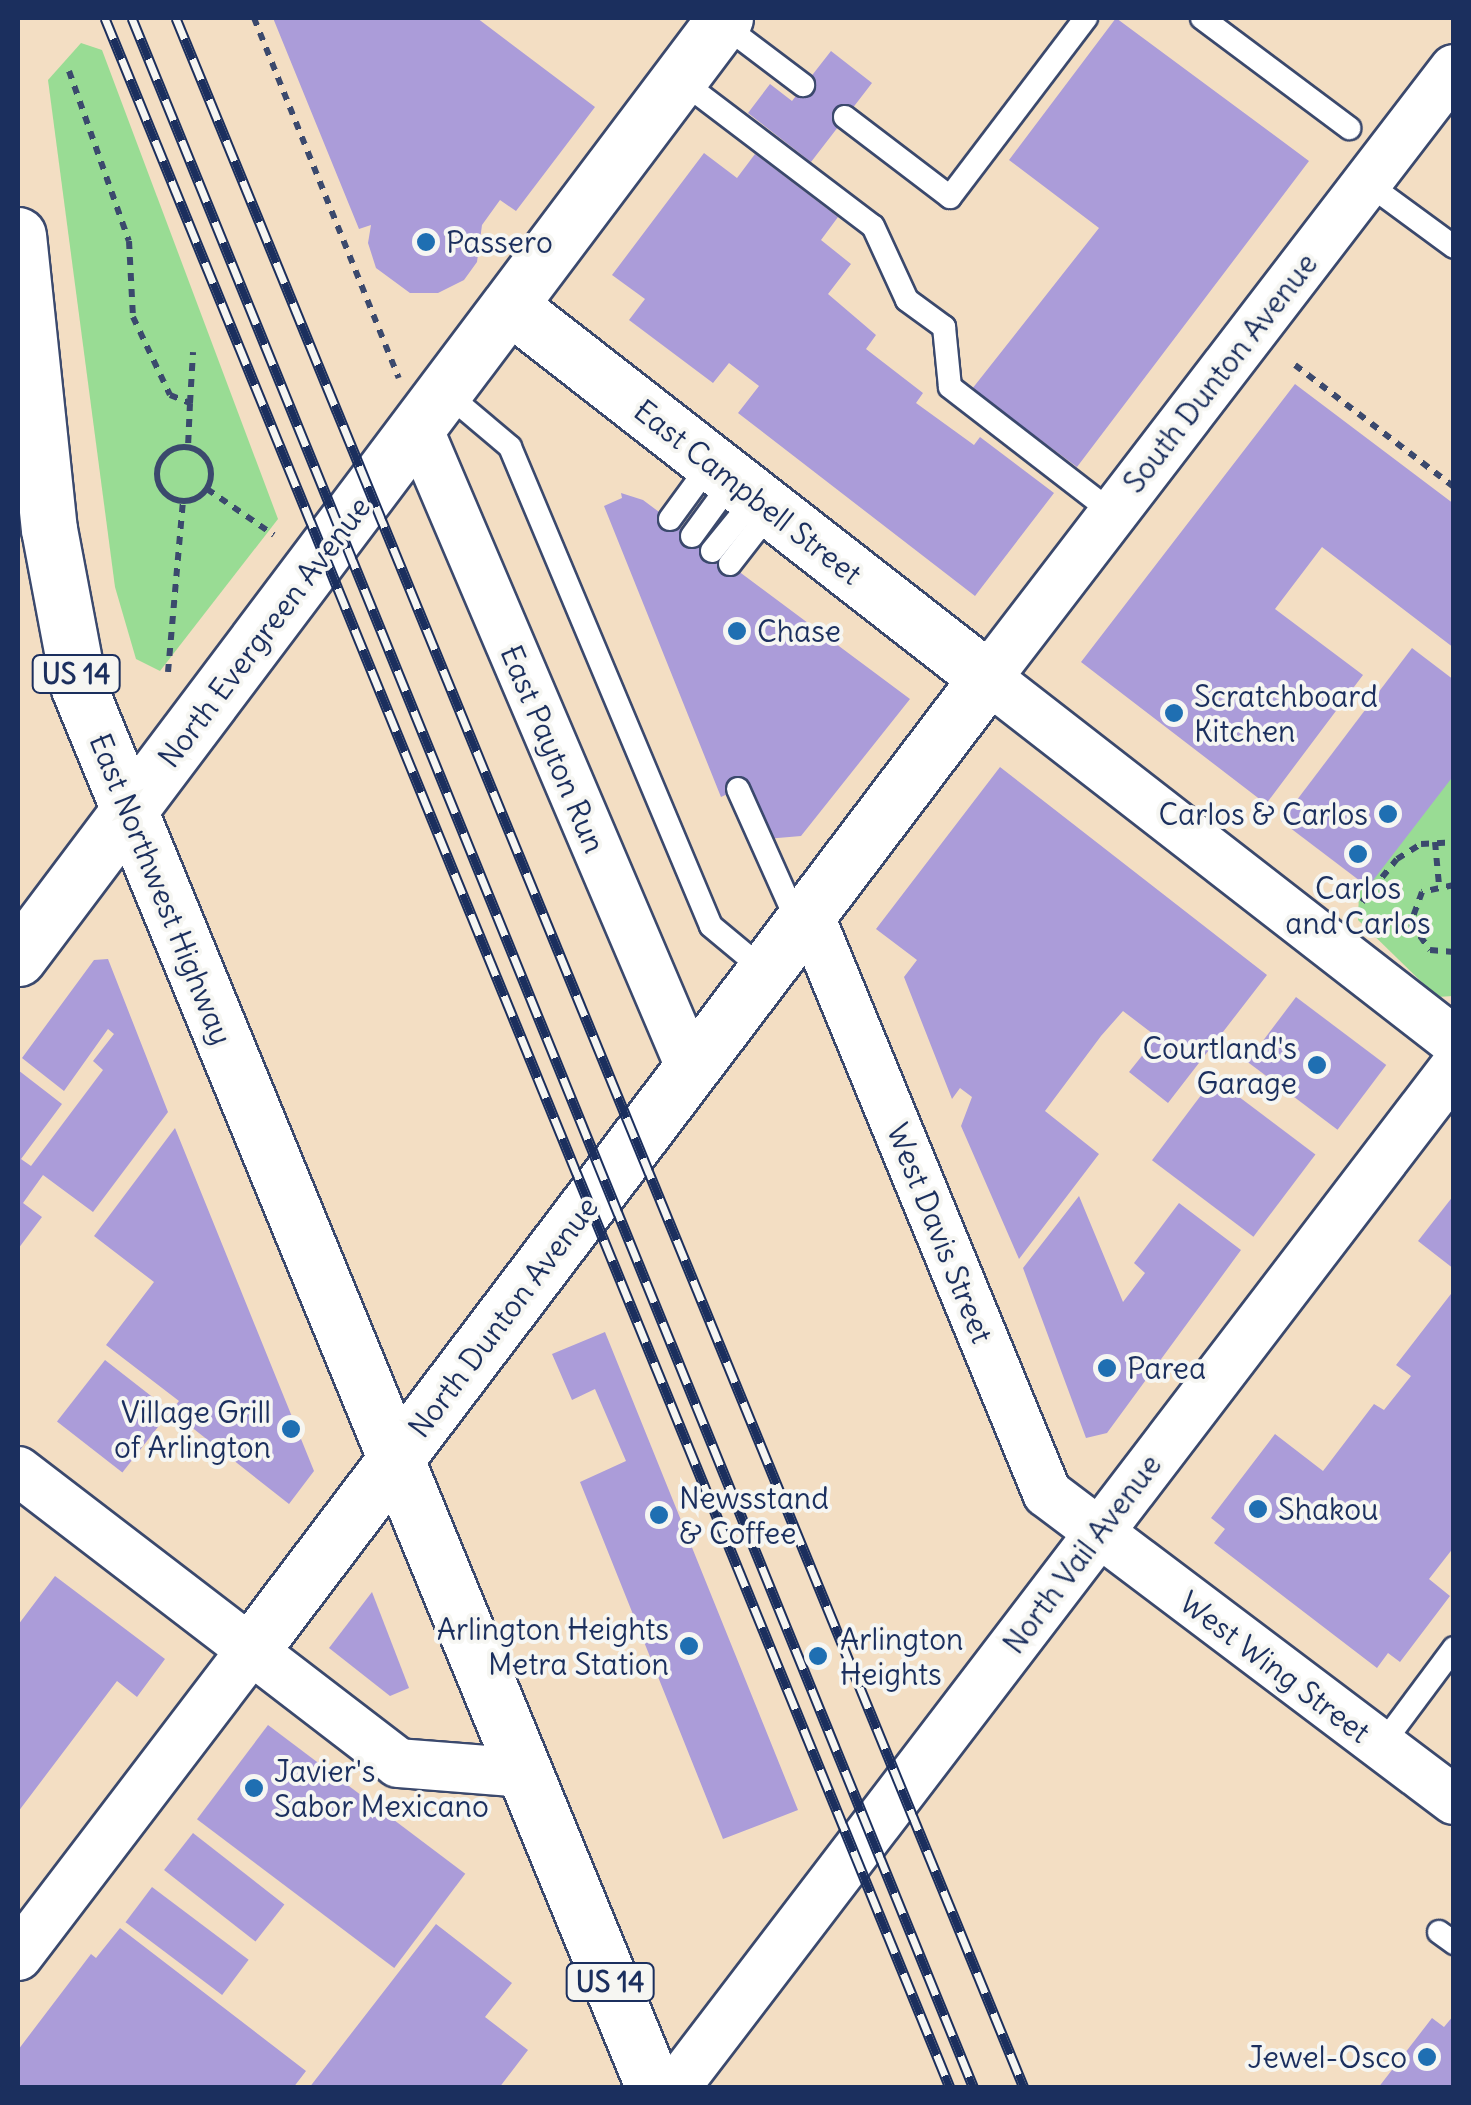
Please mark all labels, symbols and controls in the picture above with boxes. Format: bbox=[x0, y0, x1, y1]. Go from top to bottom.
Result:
place label: Passero bbox=[446, 224, 553, 260]
marker: Passero bbox=[415, 231, 437, 253]
street label: South Dunton Avenue bbox=[1115, 246, 1325, 500]
street label: East Campbell Street bbox=[627, 392, 869, 592]
street label: North Evergreen Avenue bbox=[150, 490, 378, 774]
place label: Chase bbox=[757, 613, 841, 649]
marker: Chase bbox=[726, 620, 748, 642]
street label: East Payton Run bbox=[493, 640, 613, 858]
road number: US 14 bbox=[31, 651, 121, 697]
place label: Scratchboard Kitchen bbox=[1194, 678, 1378, 748]
marker: Scratchboard Kitchen bbox=[1163, 702, 1185, 724]
street label: East Northwest Highway bbox=[82, 728, 240, 1050]
place label: Carlos & Carlos bbox=[1159, 796, 1368, 832]
marker: Carlos & Carlos bbox=[1377, 803, 1399, 825]
marker: Carlos and Carlos bbox=[1347, 843, 1369, 865]
place label: Carlos and Carlos bbox=[1285, 870, 1431, 940]
place label: Courtland's Garage bbox=[1143, 1030, 1297, 1100]
marker: Courtland's Garage bbox=[1306, 1054, 1328, 1076]
street label: West Davis Street bbox=[880, 1118, 1000, 1348]
street label: North Dunton Avenue bbox=[401, 1190, 605, 1444]
place label: Parea bbox=[1127, 1350, 1206, 1386]
marker: Parea bbox=[1096, 1357, 1118, 1379]
place label: Village Grill of Arlington bbox=[114, 1394, 271, 1464]
marker: Village Grill of Arlington bbox=[280, 1418, 302, 1440]
street label: North Vail Avenue bbox=[995, 1447, 1169, 1661]
place label: Newsstand & Coffee bbox=[679, 1480, 829, 1550]
place label: Shakou bbox=[1278, 1491, 1379, 1527]
marker: Shakou bbox=[1247, 1498, 1269, 1520]
marker: Newsstand & Coffee bbox=[648, 1504, 670, 1526]
street label: West Wing Street bbox=[1173, 1584, 1377, 1750]
place label: Arlington Heights Metra Station bbox=[437, 1611, 669, 1682]
place label: Arlington Heights bbox=[840, 1621, 963, 1692]
marker: Arlington Heights Metra Station bbox=[678, 1635, 700, 1657]
marker: Arlington Heights bbox=[805, 1643, 831, 1669]
place label: Javier's Sabor Mexicano bbox=[274, 1753, 489, 1824]
marker: Javier's Sabor Mexicano bbox=[243, 1777, 265, 1799]
road number: US 14 bbox=[565, 1959, 655, 2005]
place label: Jewel-Osco bbox=[1248, 2039, 1407, 2075]
marker: Jewel-Osco bbox=[1416, 2046, 1438, 2068]

